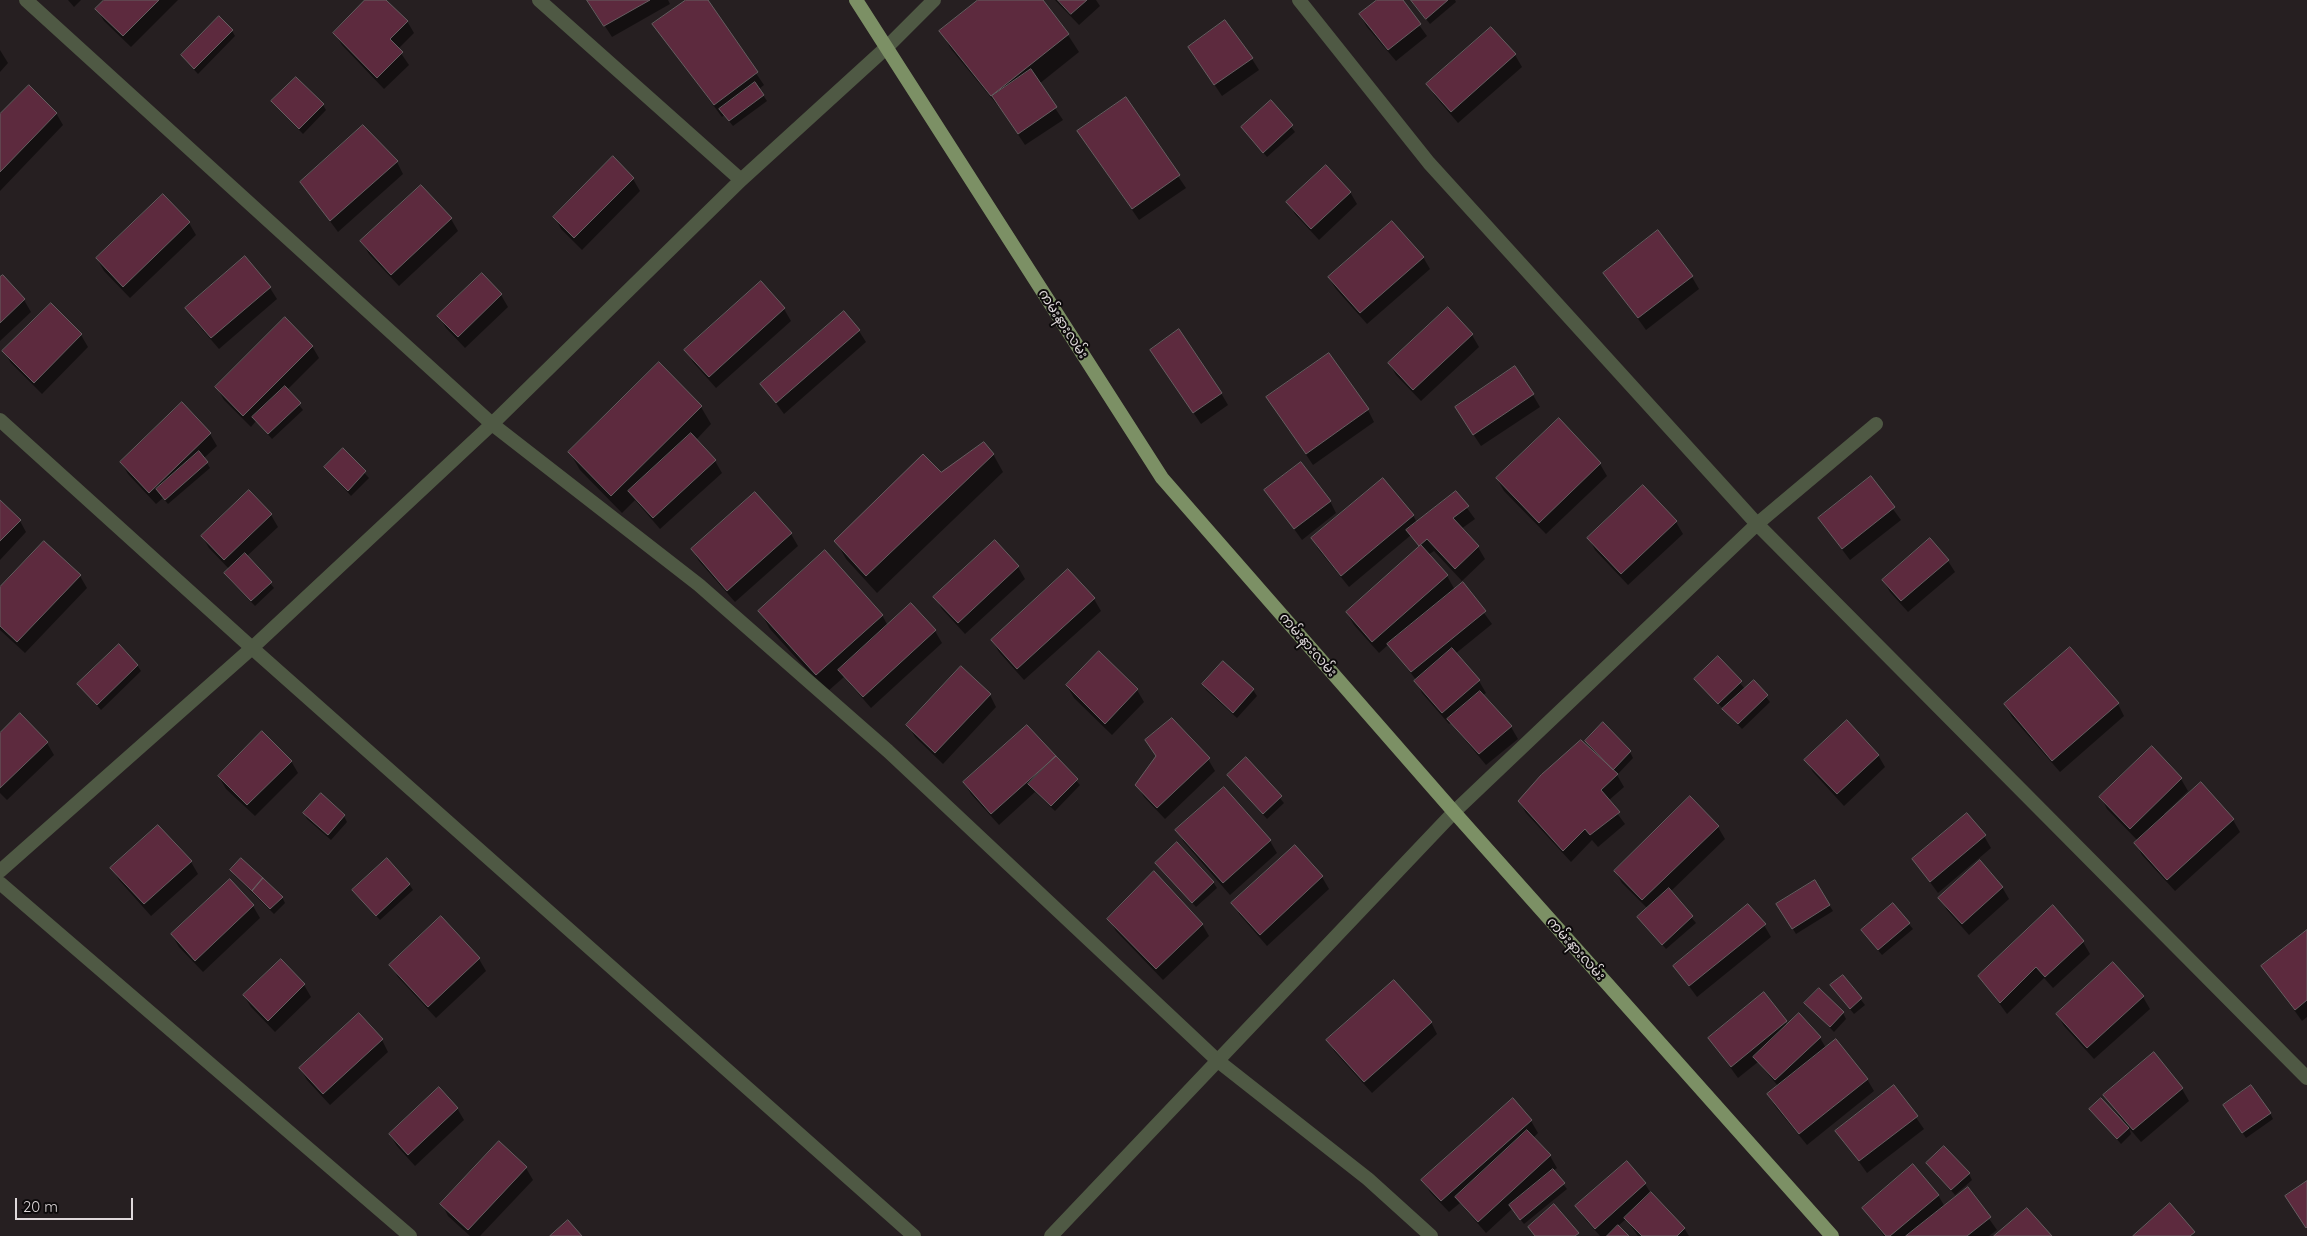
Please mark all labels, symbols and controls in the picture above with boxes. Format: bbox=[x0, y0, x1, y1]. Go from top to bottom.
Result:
street label: ကမ်းနားလမ်း bbox=[1034, 286, 1092, 362]
street label: ကမ်းနားလမ်း bbox=[1276, 610, 1340, 680]
street label: ကမ်းနားလမ်း bbox=[1543, 914, 1609, 984]
scale bar bbox=[18, 1188, 135, 1220]
text: 20 m bbox=[23, 1197, 58, 1216]

